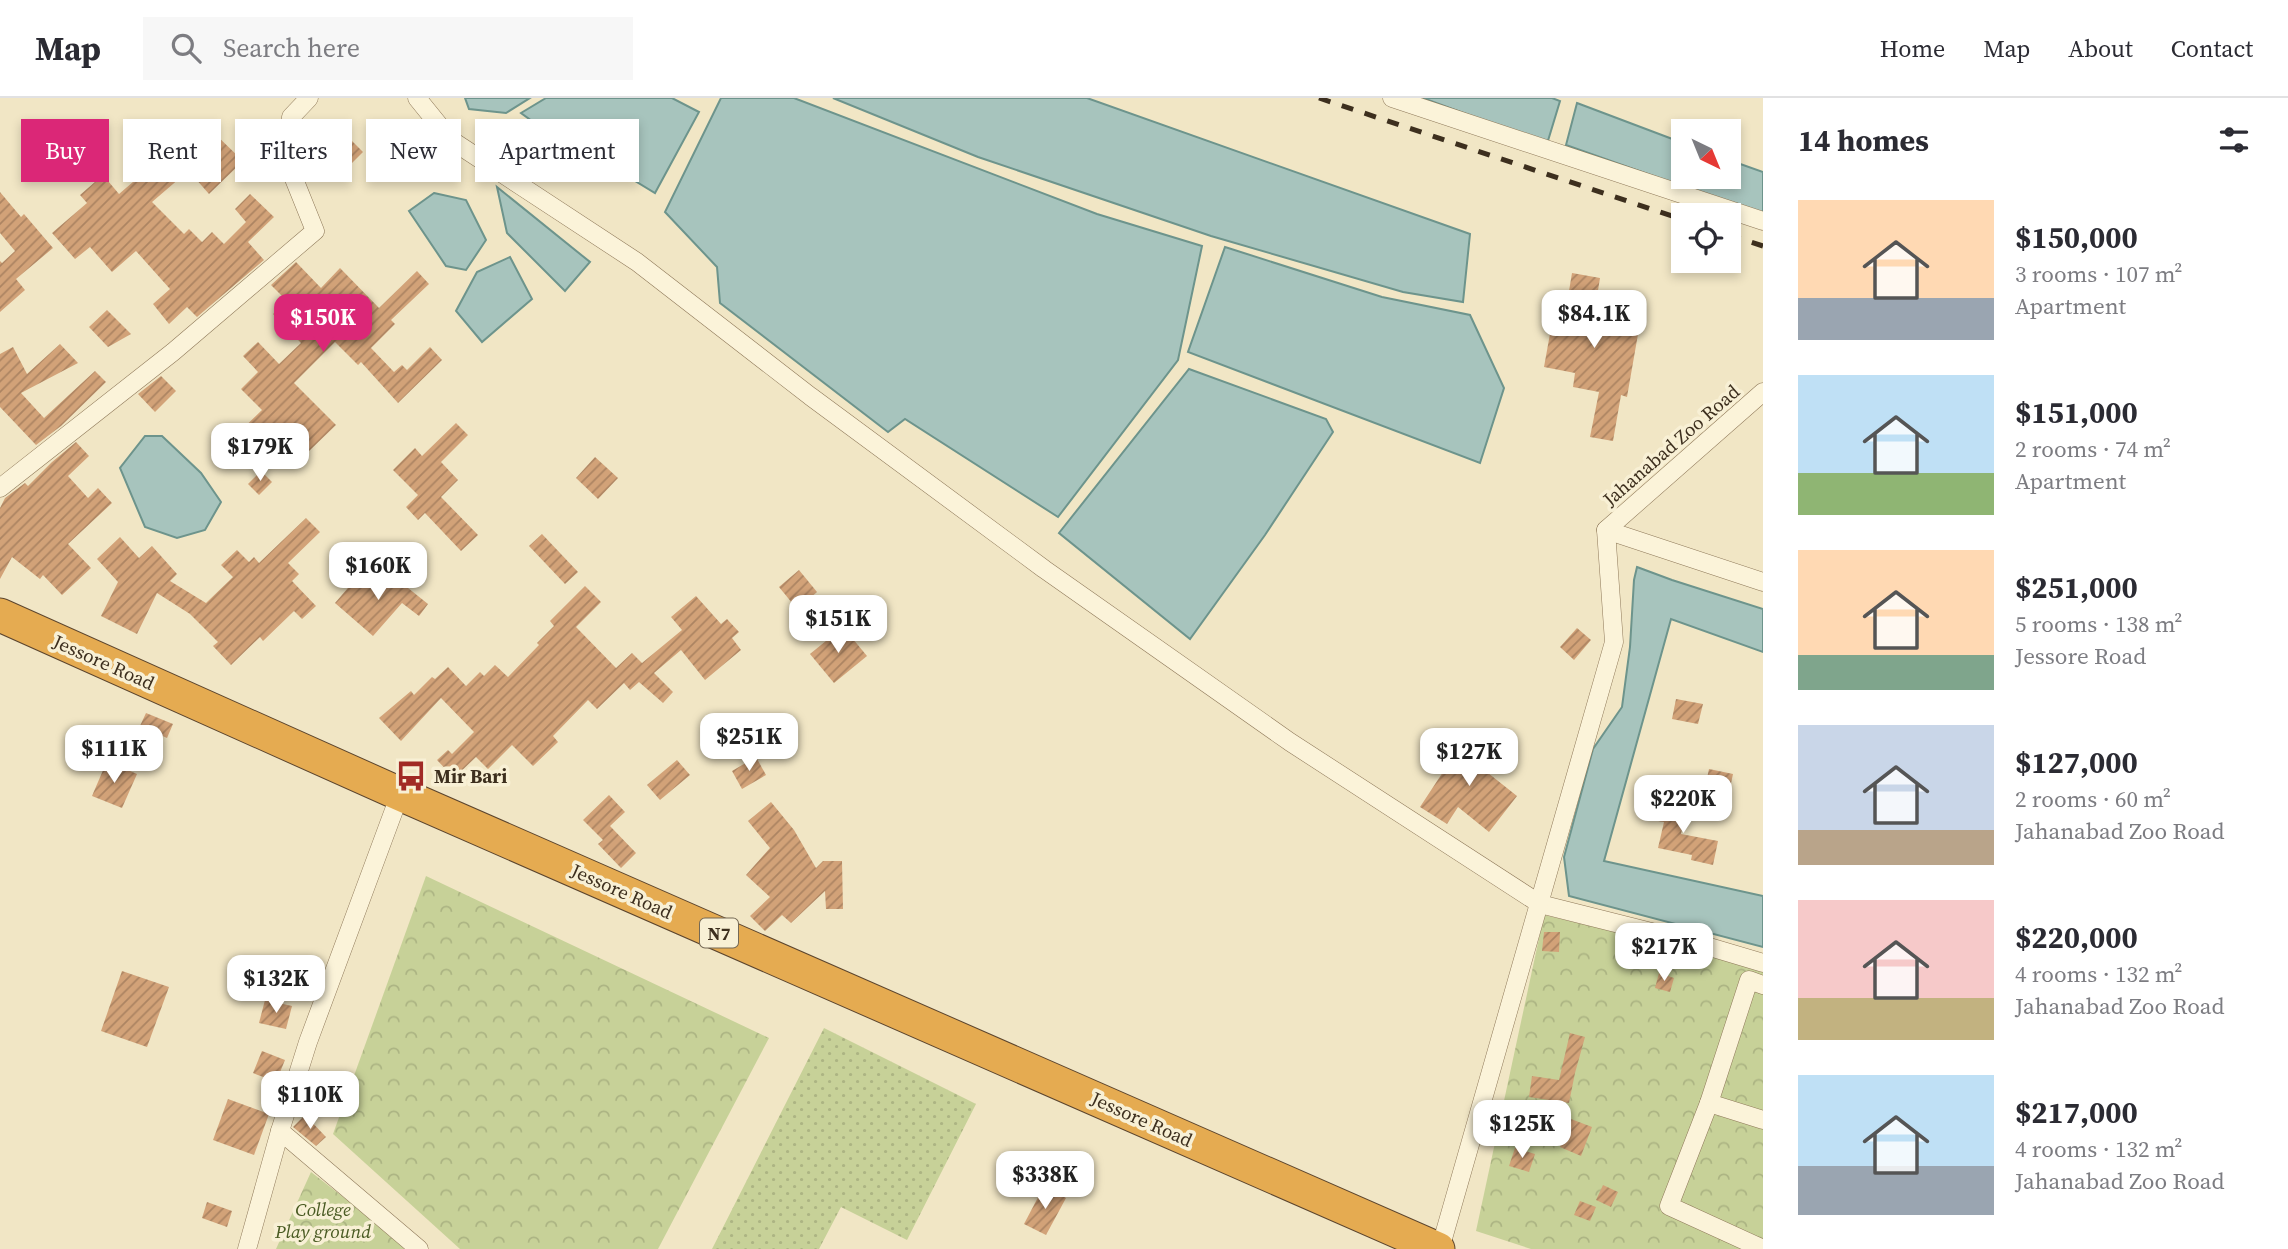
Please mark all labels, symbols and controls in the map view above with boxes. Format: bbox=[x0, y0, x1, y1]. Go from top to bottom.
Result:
search box bbox=[143, 17, 633, 80]
text: Map bbox=[35, 26, 101, 71]
icon: search bbox=[167, 29, 205, 67]
text: Search here bbox=[223, 30, 360, 66]
text: Home bbox=[1880, 32, 1945, 65]
text: Map bbox=[1983, 32, 2030, 65]
text: About bbox=[2068, 32, 2133, 65]
text: Contact bbox=[2171, 32, 2253, 65]
chip: Buy bbox=[21, 119, 109, 182]
chip: Rent bbox=[123, 119, 221, 182]
chip: Filters bbox=[235, 119, 352, 182]
chip: New bbox=[366, 119, 461, 182]
chip: Apartment bbox=[475, 119, 639, 182]
north arrow bbox=[1671, 119, 1741, 189]
map controls bbox=[1671, 119, 1741, 273]
text: 14 homes bbox=[1798, 120, 1929, 161]
icon: filters bbox=[2215, 121, 2253, 159]
button: locate bbox=[1671, 203, 1741, 273]
text: $150,000 bbox=[2015, 217, 2138, 258]
icon: home bbox=[1854, 228, 1938, 312]
text: 3 rooms · 107 m² bbox=[2015, 258, 2182, 290]
pin: $84.1K bbox=[1537, 290, 1651, 350]
text: Apartment bbox=[2015, 290, 2126, 322]
pin: $150K bbox=[274, 294, 372, 354]
text: $84.1K bbox=[1558, 297, 1630, 329]
text: $150K bbox=[290, 301, 356, 333]
street label: Jahanabad Zoo Road bbox=[1596, 378, 1745, 512]
text: $151,000 bbox=[2015, 392, 2138, 433]
icon: home bbox=[1854, 403, 1938, 487]
pin: $179K bbox=[211, 424, 309, 483]
text: $179K bbox=[227, 430, 293, 462]
text: 2 rooms · 74 m² bbox=[2015, 433, 2171, 465]
text: Apartment bbox=[2015, 465, 2126, 497]
pin: $160K bbox=[329, 542, 427, 602]
text: $160K bbox=[345, 549, 411, 581]
text: $251,000 bbox=[2015, 567, 2138, 608]
icon: home bbox=[1854, 578, 1938, 662]
pin: $151K bbox=[789, 596, 887, 655]
text: $151K bbox=[805, 602, 871, 634]
text: 5 rooms · 138 m² bbox=[2015, 608, 2182, 640]
street label: Jessore Road bbox=[48, 628, 159, 696]
text: Jessore Road bbox=[2015, 640, 2146, 672]
pin: $251K bbox=[700, 714, 798, 773]
text: $251K bbox=[716, 720, 782, 752]
pin: $111K bbox=[65, 726, 163, 785]
pin: $127K bbox=[1420, 728, 1518, 788]
text: $111K bbox=[81, 732, 147, 764]
text: $127K bbox=[1436, 735, 1502, 767]
text: $127,000 bbox=[2015, 742, 2138, 783]
icon: home bbox=[1854, 753, 1938, 837]
bus stop icon: Mir Bari bbox=[394, 759, 428, 793]
place label: Mir Bari bbox=[434, 763, 507, 789]
pin: $220K bbox=[1634, 776, 1732, 835]
text: $220K bbox=[1650, 782, 1716, 814]
text: 2 rooms · 60 m² bbox=[2015, 783, 2171, 815]
text: Jahanabad Zoo Road bbox=[2015, 815, 2225, 847]
street label: Jessore Road bbox=[566, 857, 677, 925]
text: $220,000 bbox=[2015, 917, 2138, 958]
road number: N7 bbox=[700, 918, 738, 948]
pin: $217K bbox=[1615, 924, 1713, 983]
icon: home bbox=[1854, 928, 1938, 1012]
text: $217K bbox=[1631, 930, 1697, 962]
pin: $132K bbox=[227, 956, 325, 1015]
text: 4 rooms · 132 m² bbox=[2015, 958, 2182, 990]
text: $132K bbox=[243, 962, 309, 994]
text: Jahanabad Zoo Road bbox=[2015, 990, 2225, 1022]
pin: $110K bbox=[261, 1072, 359, 1131]
text: $110K bbox=[277, 1078, 343, 1110]
street label: Jessore Road bbox=[1086, 1085, 1197, 1153]
text: $217,000 bbox=[2015, 1092, 2138, 1133]
pin: $125K bbox=[1473, 1100, 1571, 1160]
icon: home bbox=[1854, 1103, 1938, 1187]
text: $125K bbox=[1489, 1107, 1555, 1139]
text: 4 rooms · 132 m² bbox=[2015, 1133, 2182, 1165]
pin: $338K bbox=[996, 1152, 1094, 1211]
text: $338K bbox=[1012, 1158, 1078, 1190]
text: Jahanabad Zoo Road bbox=[2015, 1165, 2225, 1197]
park label: College Play ground bbox=[274, 1196, 371, 1244]

